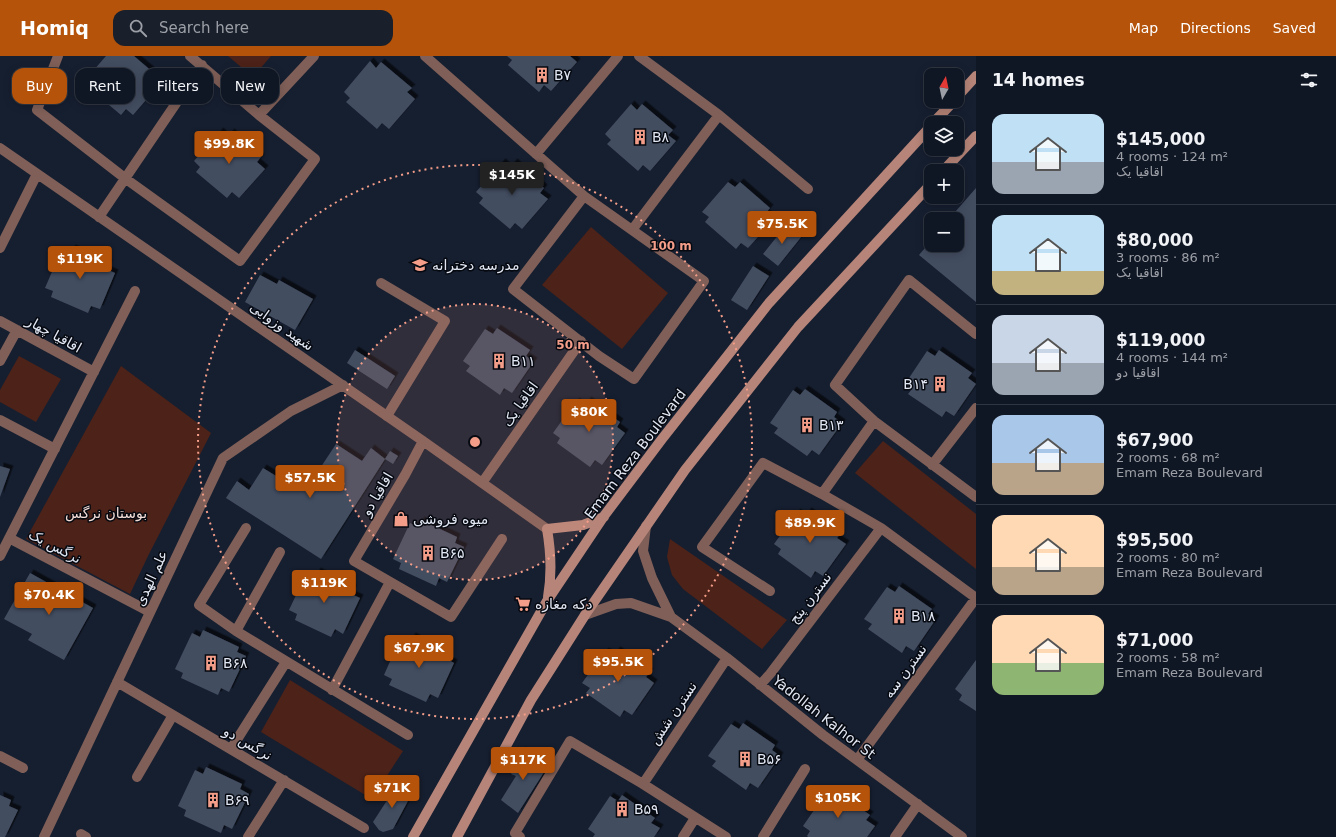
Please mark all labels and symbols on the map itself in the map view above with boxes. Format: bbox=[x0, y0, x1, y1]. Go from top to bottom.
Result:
building icon: B۷ bbox=[533, 66, 551, 84]
place label: B۷ bbox=[554, 67, 572, 83]
north arrow bbox=[924, 68, 964, 108]
building icon: B۸ bbox=[631, 128, 649, 146]
place label: B۸ bbox=[652, 129, 670, 145]
pin: $99.8K bbox=[196, 131, 262, 165]
pin: $145K bbox=[484, 162, 540, 196]
pin: $75.5K bbox=[749, 211, 815, 245]
text: 100 m bbox=[650, 239, 692, 253]
pin: $119K bbox=[52, 246, 108, 280]
school or university icon: مدرسه دخترانه bbox=[411, 256, 429, 274]
place label: مدرسه دخترانه bbox=[432, 257, 519, 274]
street label: شهید وزوایی bbox=[247, 298, 317, 355]
street label: اقاقیا چهار bbox=[22, 312, 84, 357]
text: 50 m bbox=[556, 338, 590, 352]
building icon: B۱۱ bbox=[490, 352, 508, 370]
place label: B۱۱ bbox=[511, 353, 536, 369]
building icon: B۱۴ bbox=[931, 375, 949, 393]
place label: B۱۴ bbox=[903, 376, 928, 392]
street label: اقاقیا یک bbox=[499, 379, 541, 429]
street label: Emam Reza Boulevard bbox=[581, 386, 689, 522]
pin: $80K bbox=[565, 399, 613, 433]
building icon: B۱۳ bbox=[798, 416, 816, 434]
place label: B۱۳ bbox=[819, 417, 844, 433]
centre of rings bbox=[468, 435, 482, 449]
pin: $57.5K bbox=[277, 465, 343, 499]
street label: اقاقیا دو bbox=[357, 470, 397, 520]
park label: بوستان نرگس bbox=[65, 505, 147, 522]
shop icon: میوه فروشی bbox=[392, 510, 410, 528]
pin: $89.9K bbox=[777, 510, 843, 544]
place label: میوه فروشی bbox=[413, 511, 488, 528]
street label: نرگس یک bbox=[26, 526, 84, 567]
building icon: B۶۵ bbox=[419, 544, 437, 562]
place label: B۶۵ bbox=[440, 545, 465, 561]
street label: علم الهدی bbox=[131, 548, 172, 609]
street label: نسترن پنج bbox=[785, 569, 835, 627]
pin: $119K bbox=[296, 570, 352, 604]
pin: $70.4K bbox=[16, 582, 82, 616]
supermarket icon: دکه مغازه bbox=[514, 595, 532, 613]
place label: دکه مغازه bbox=[535, 596, 592, 613]
building icon: B۱۸ bbox=[890, 607, 908, 625]
place label: B۱۸ bbox=[911, 608, 936, 624]
pin: $67.9K bbox=[386, 635, 452, 669]
street label: نسترن سه bbox=[880, 641, 931, 701]
pin: $95.5K bbox=[585, 649, 651, 683]
building icon: B۶۸ bbox=[202, 654, 220, 672]
place label: B۶۸ bbox=[223, 655, 248, 671]
street label: Yadollah Kalhor St bbox=[769, 671, 879, 762]
street label: نسترن شش bbox=[646, 678, 701, 748]
street label: نرگس دو bbox=[219, 722, 275, 764]
pin: $117K bbox=[495, 747, 551, 781]
building icon: B۵۶ bbox=[736, 750, 754, 768]
place label: B۵۶ bbox=[757, 751, 782, 767]
pin: $71K bbox=[368, 775, 416, 809]
pin: $105K bbox=[810, 785, 866, 819]
building icon: B۶۹ bbox=[204, 791, 222, 809]
place label: B۶۹ bbox=[225, 792, 250, 808]
building icon: B۵۹ bbox=[613, 800, 631, 818]
place label: B۵۹ bbox=[634, 801, 659, 817]

